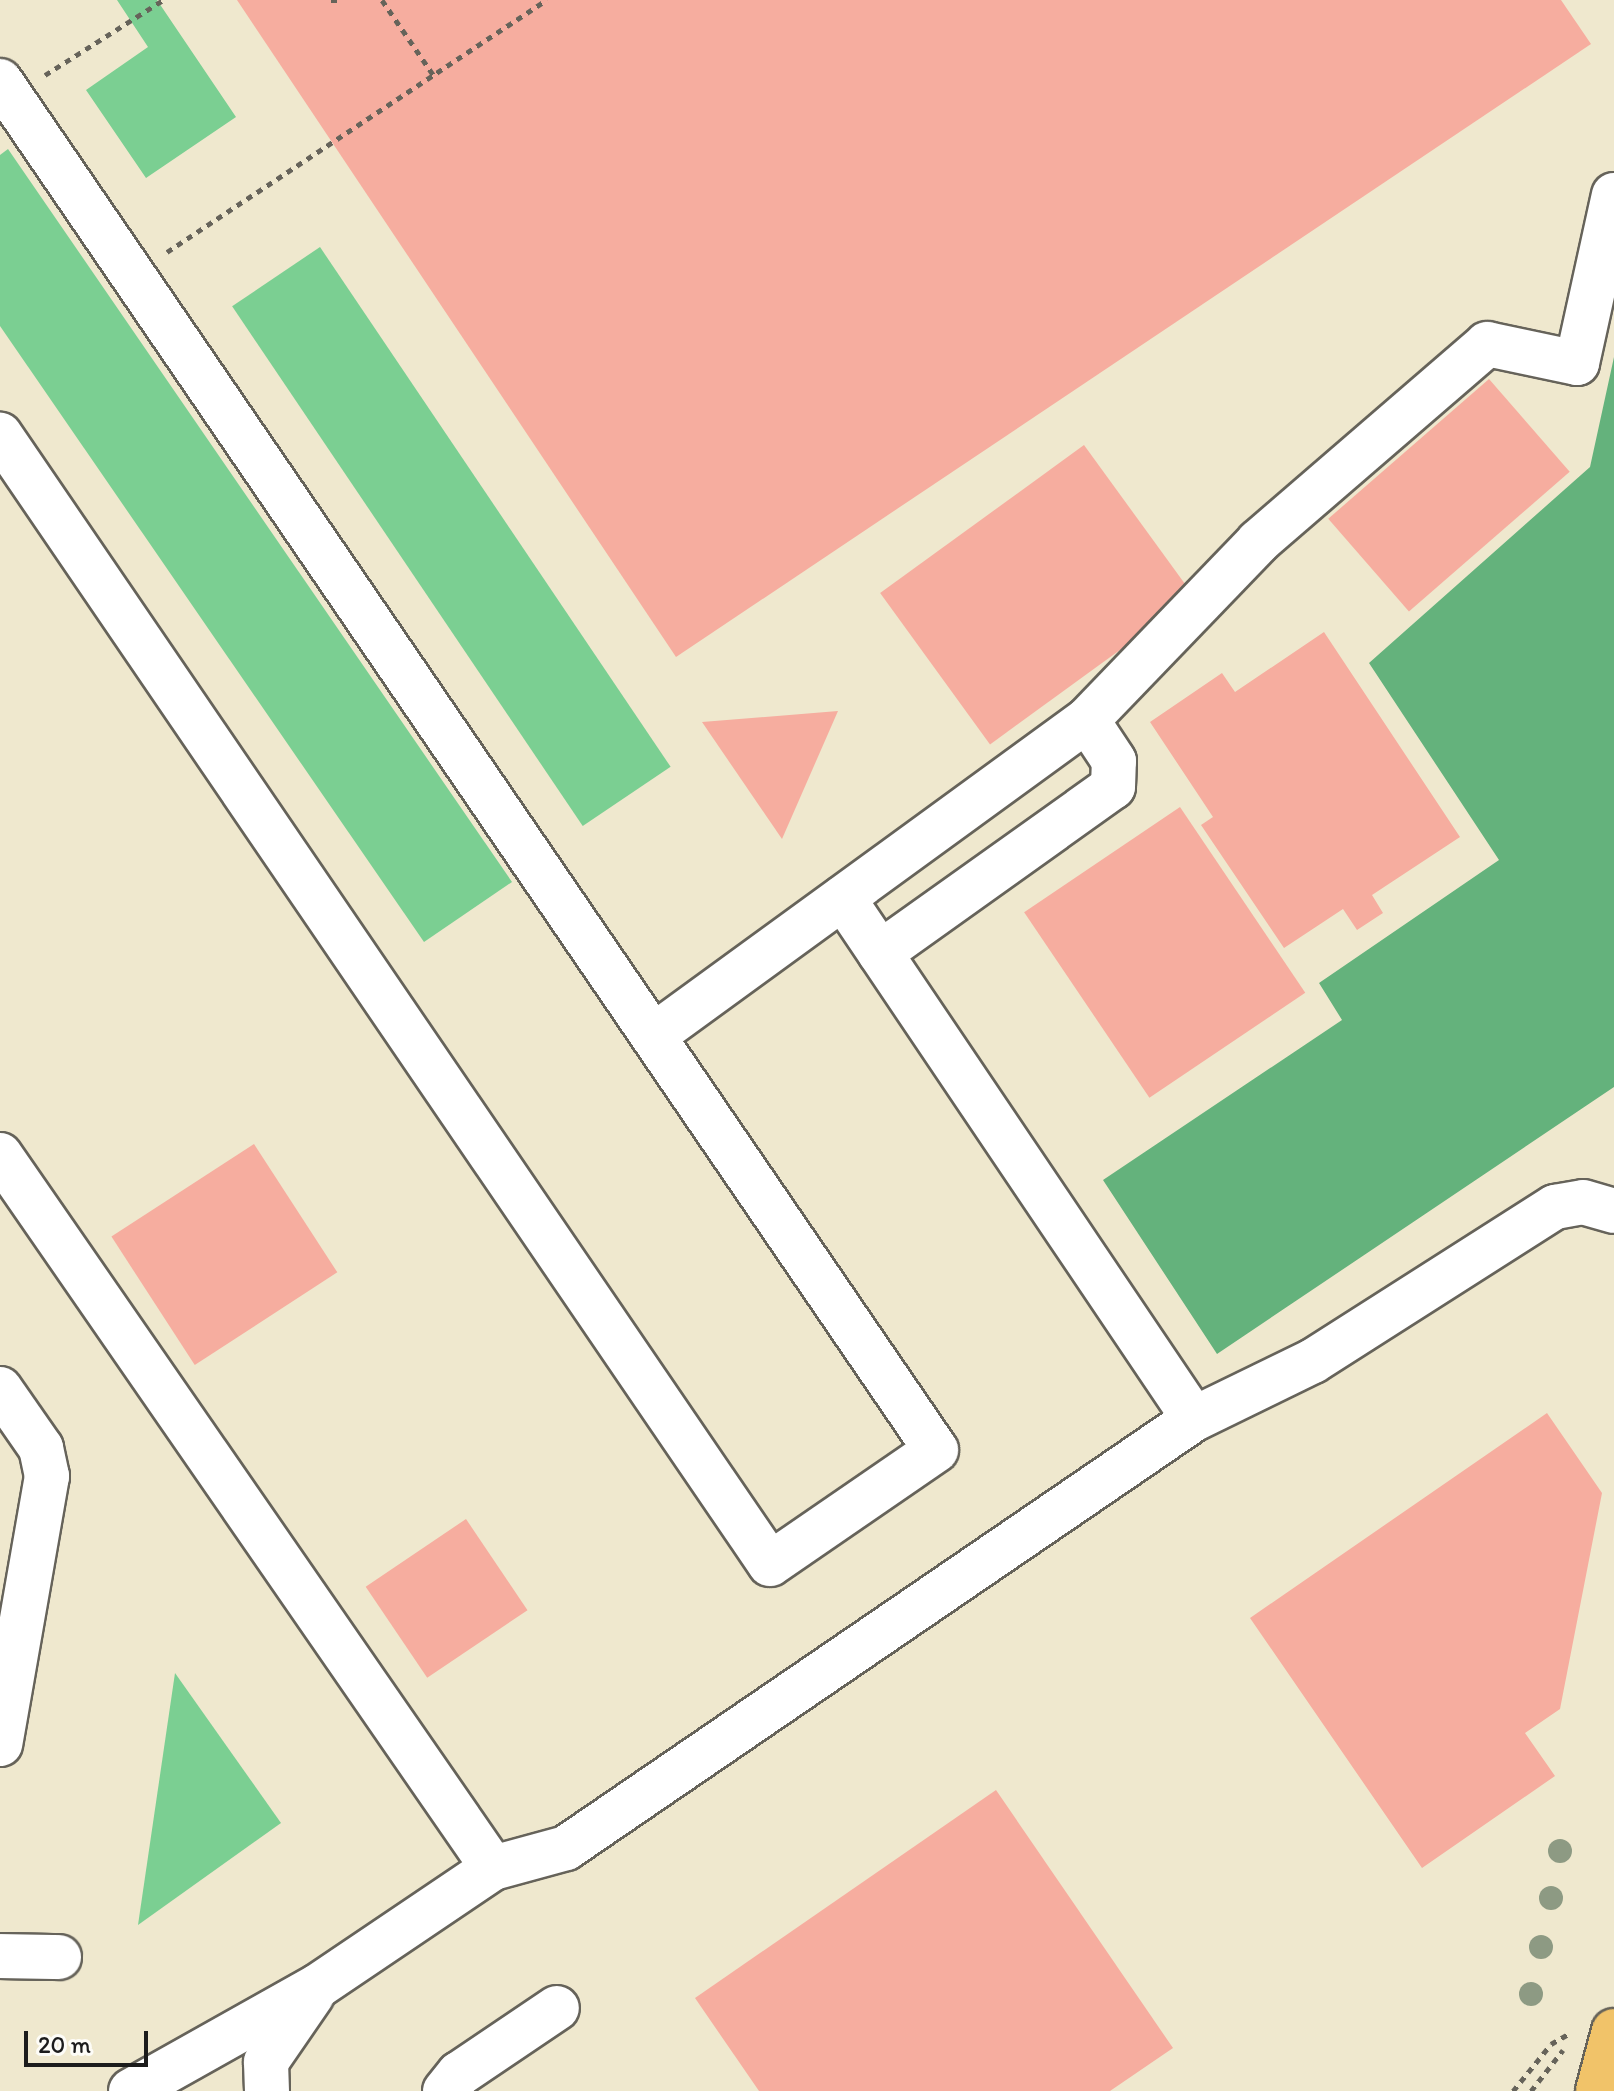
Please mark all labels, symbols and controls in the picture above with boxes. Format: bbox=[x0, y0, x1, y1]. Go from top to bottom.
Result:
scale bar bbox=[28, 2015, 152, 2065]
text: 20 m bbox=[38, 2030, 91, 2059]

